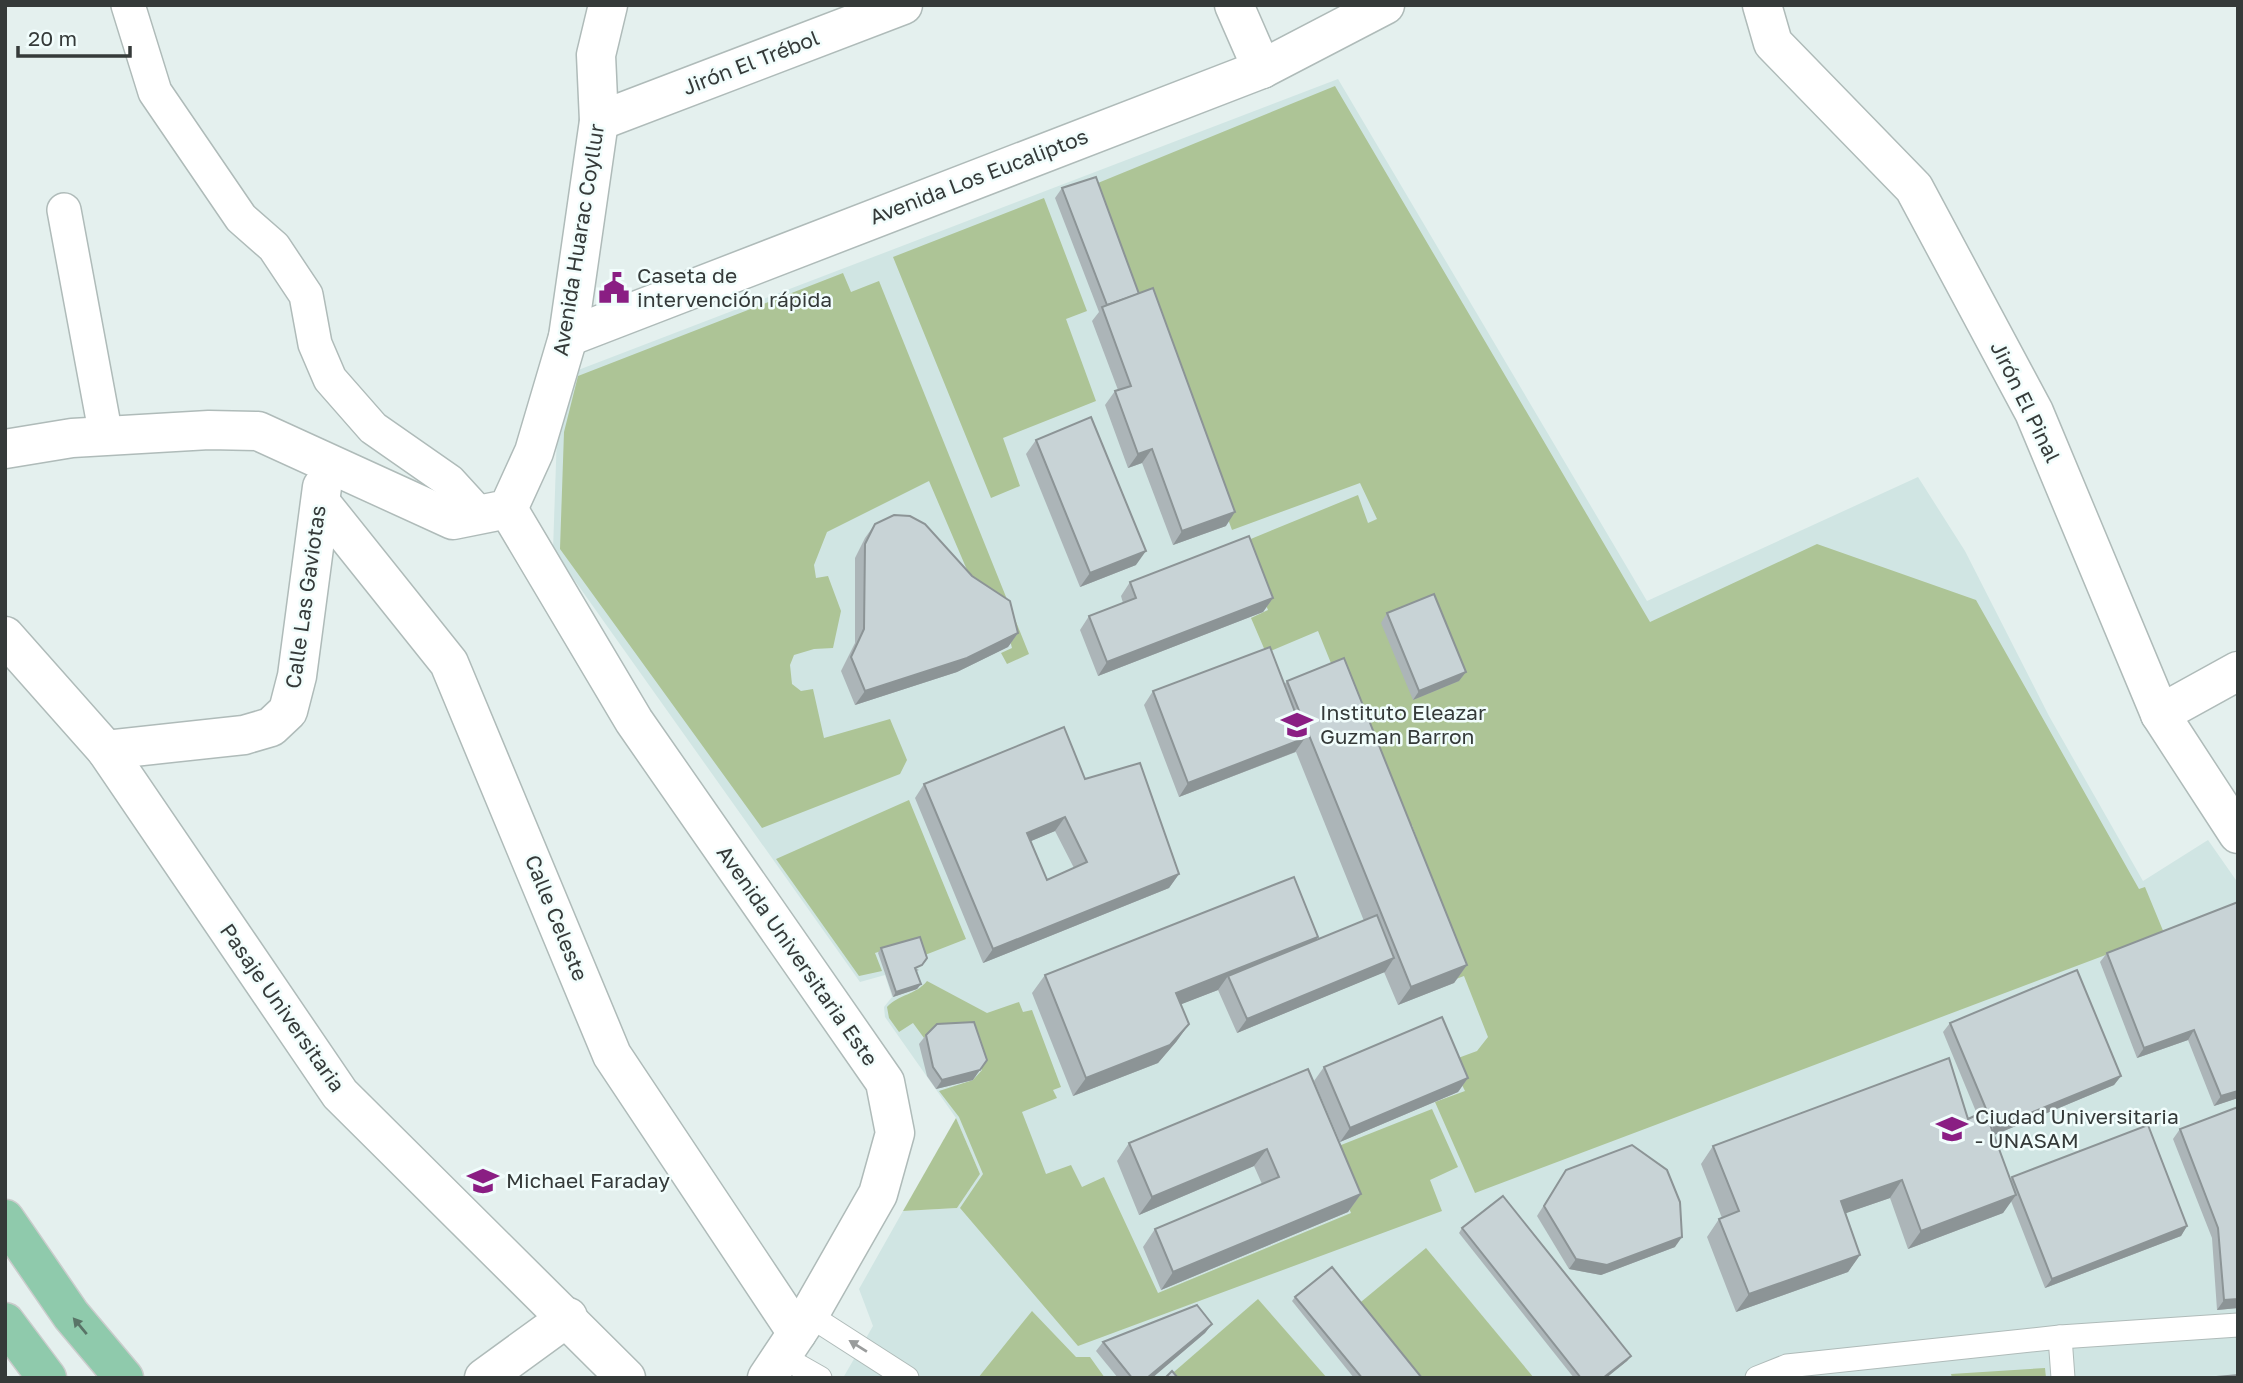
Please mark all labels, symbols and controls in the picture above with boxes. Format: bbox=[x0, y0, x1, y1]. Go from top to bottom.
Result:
scale bar bbox=[18, 14, 130, 58]
street label: Jirón El Trébol bbox=[679, 24, 823, 100]
text: 20 m bbox=[28, 25, 77, 51]
street label: Avenida Huarac Coyllur bbox=[547, 122, 609, 358]
street label: Avenida Los Eucaliptos bbox=[866, 122, 1092, 230]
place label: Caseta de intervención rápida bbox=[637, 262, 832, 312]
public building icon: Caseta de intervención rápida bbox=[597, 271, 631, 305]
street label: Jirón El Pinal bbox=[1985, 337, 2066, 466]
street label: Calle Las Gaviotas bbox=[279, 504, 331, 690]
place label: Instituto Eleazar Guzman Barron bbox=[1320, 699, 1486, 749]
school or university icon: Instituto Eleazar Guzman Barron bbox=[1280, 708, 1314, 742]
street label: Avenida Universitaria Este bbox=[712, 840, 884, 1071]
street label: Calle Celeste bbox=[520, 851, 594, 984]
street label: Pasaje Universitaria bbox=[215, 918, 351, 1097]
place label: Ciudad Universitaria - UNASAM bbox=[1975, 1103, 2179, 1153]
school or university icon: Ciudad Universitaria - UNASAM bbox=[1935, 1112, 1969, 1146]
school or university icon: Michael Faraday bbox=[466, 1164, 500, 1198]
place label: Michael Faraday bbox=[506, 1167, 670, 1193]
one-way arrow bbox=[73, 1317, 88, 1334]
one-way arrow bbox=[848, 1340, 868, 1353]

